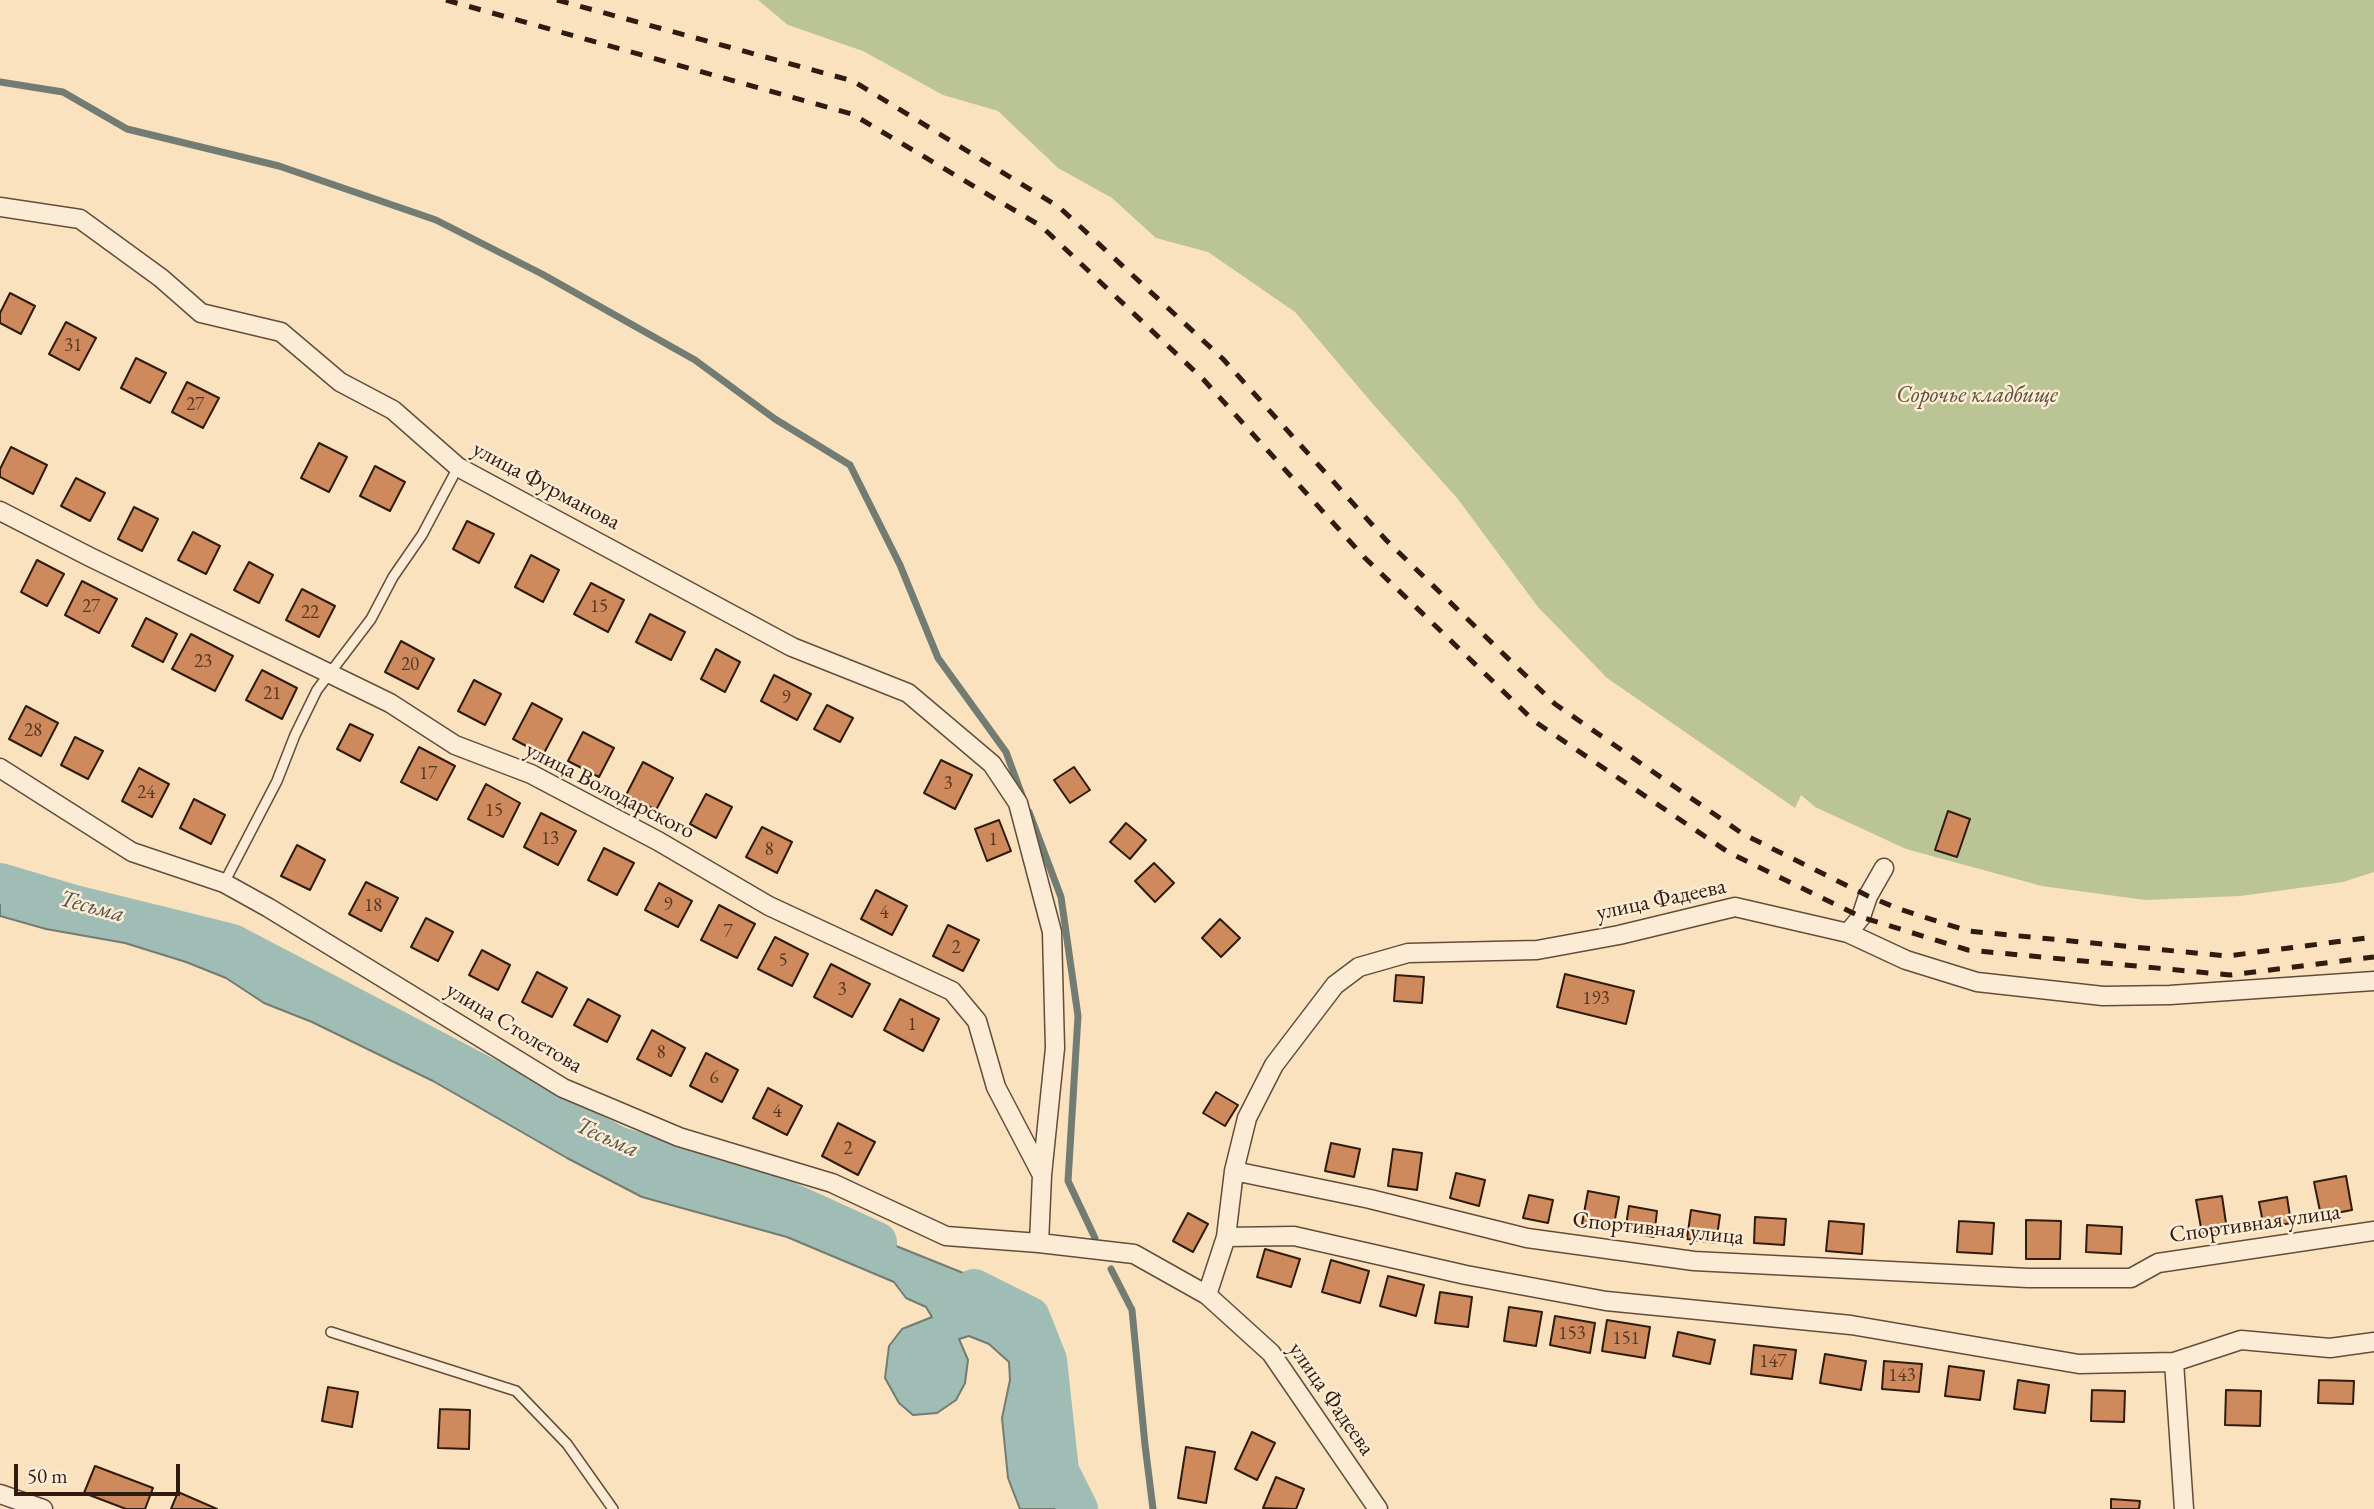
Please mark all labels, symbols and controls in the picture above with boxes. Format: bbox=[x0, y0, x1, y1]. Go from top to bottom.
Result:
house number: 31 bbox=[64, 335, 82, 357]
park label: Сорочье кладбище bbox=[1896, 382, 2058, 410]
house number: 27 bbox=[186, 394, 204, 416]
street label: улица Фурманова bbox=[467, 435, 625, 537]
house number: 27 bbox=[82, 596, 100, 618]
house number: 15 bbox=[590, 596, 608, 618]
house number: 22 bbox=[301, 602, 319, 624]
house number: 23 bbox=[194, 651, 212, 673]
house number: 20 bbox=[401, 654, 419, 676]
house number: 21 bbox=[263, 683, 281, 705]
house number: 9 bbox=[781, 687, 791, 709]
house number: 28 bbox=[24, 720, 42, 742]
street label: улица Володарского bbox=[521, 736, 699, 846]
house number: 17 bbox=[419, 763, 437, 785]
house number: 3 bbox=[943, 773, 953, 795]
house number: 24 bbox=[137, 782, 155, 804]
house number: 15 bbox=[485, 800, 503, 822]
house number: 13 bbox=[541, 828, 559, 850]
house number: 1 bbox=[988, 829, 998, 851]
house number: 8 bbox=[764, 839, 774, 861]
street label: улица Фадеева bbox=[1594, 873, 1728, 927]
water label: Тесьма bbox=[56, 885, 128, 929]
house number: 9 bbox=[663, 894, 673, 916]
house number: 18 bbox=[364, 895, 382, 917]
house number: 4 bbox=[879, 902, 889, 924]
house number: 7 bbox=[723, 921, 733, 943]
house number: 2 bbox=[951, 937, 961, 959]
house number: 5 bbox=[778, 950, 788, 972]
street label: улица Столетова bbox=[441, 976, 587, 1080]
house number: 3 bbox=[837, 979, 847, 1001]
house number: 193 bbox=[1582, 988, 1610, 1010]
house number: 1 bbox=[907, 1014, 917, 1036]
house number: 8 bbox=[656, 1042, 666, 1064]
house number: 6 bbox=[709, 1067, 719, 1089]
house number: 4 bbox=[772, 1101, 782, 1123]
water label: Тесьма bbox=[571, 1111, 643, 1165]
house number: 2 bbox=[843, 1138, 853, 1160]
street label: Спортивная улица bbox=[2168, 1198, 2342, 1250]
street label: Спортивная улица bbox=[1571, 1206, 1745, 1252]
house number: 153 bbox=[1558, 1323, 1586, 1345]
house number: 151 bbox=[1612, 1328, 1640, 1350]
street label: улица Фадеева bbox=[1282, 1337, 1380, 1461]
house number: 147 bbox=[1759, 1351, 1787, 1373]
house number: 143 bbox=[1888, 1365, 1916, 1387]
scale bar bbox=[18, 1450, 184, 1494]
text: 50 m bbox=[27, 1462, 68, 1489]

